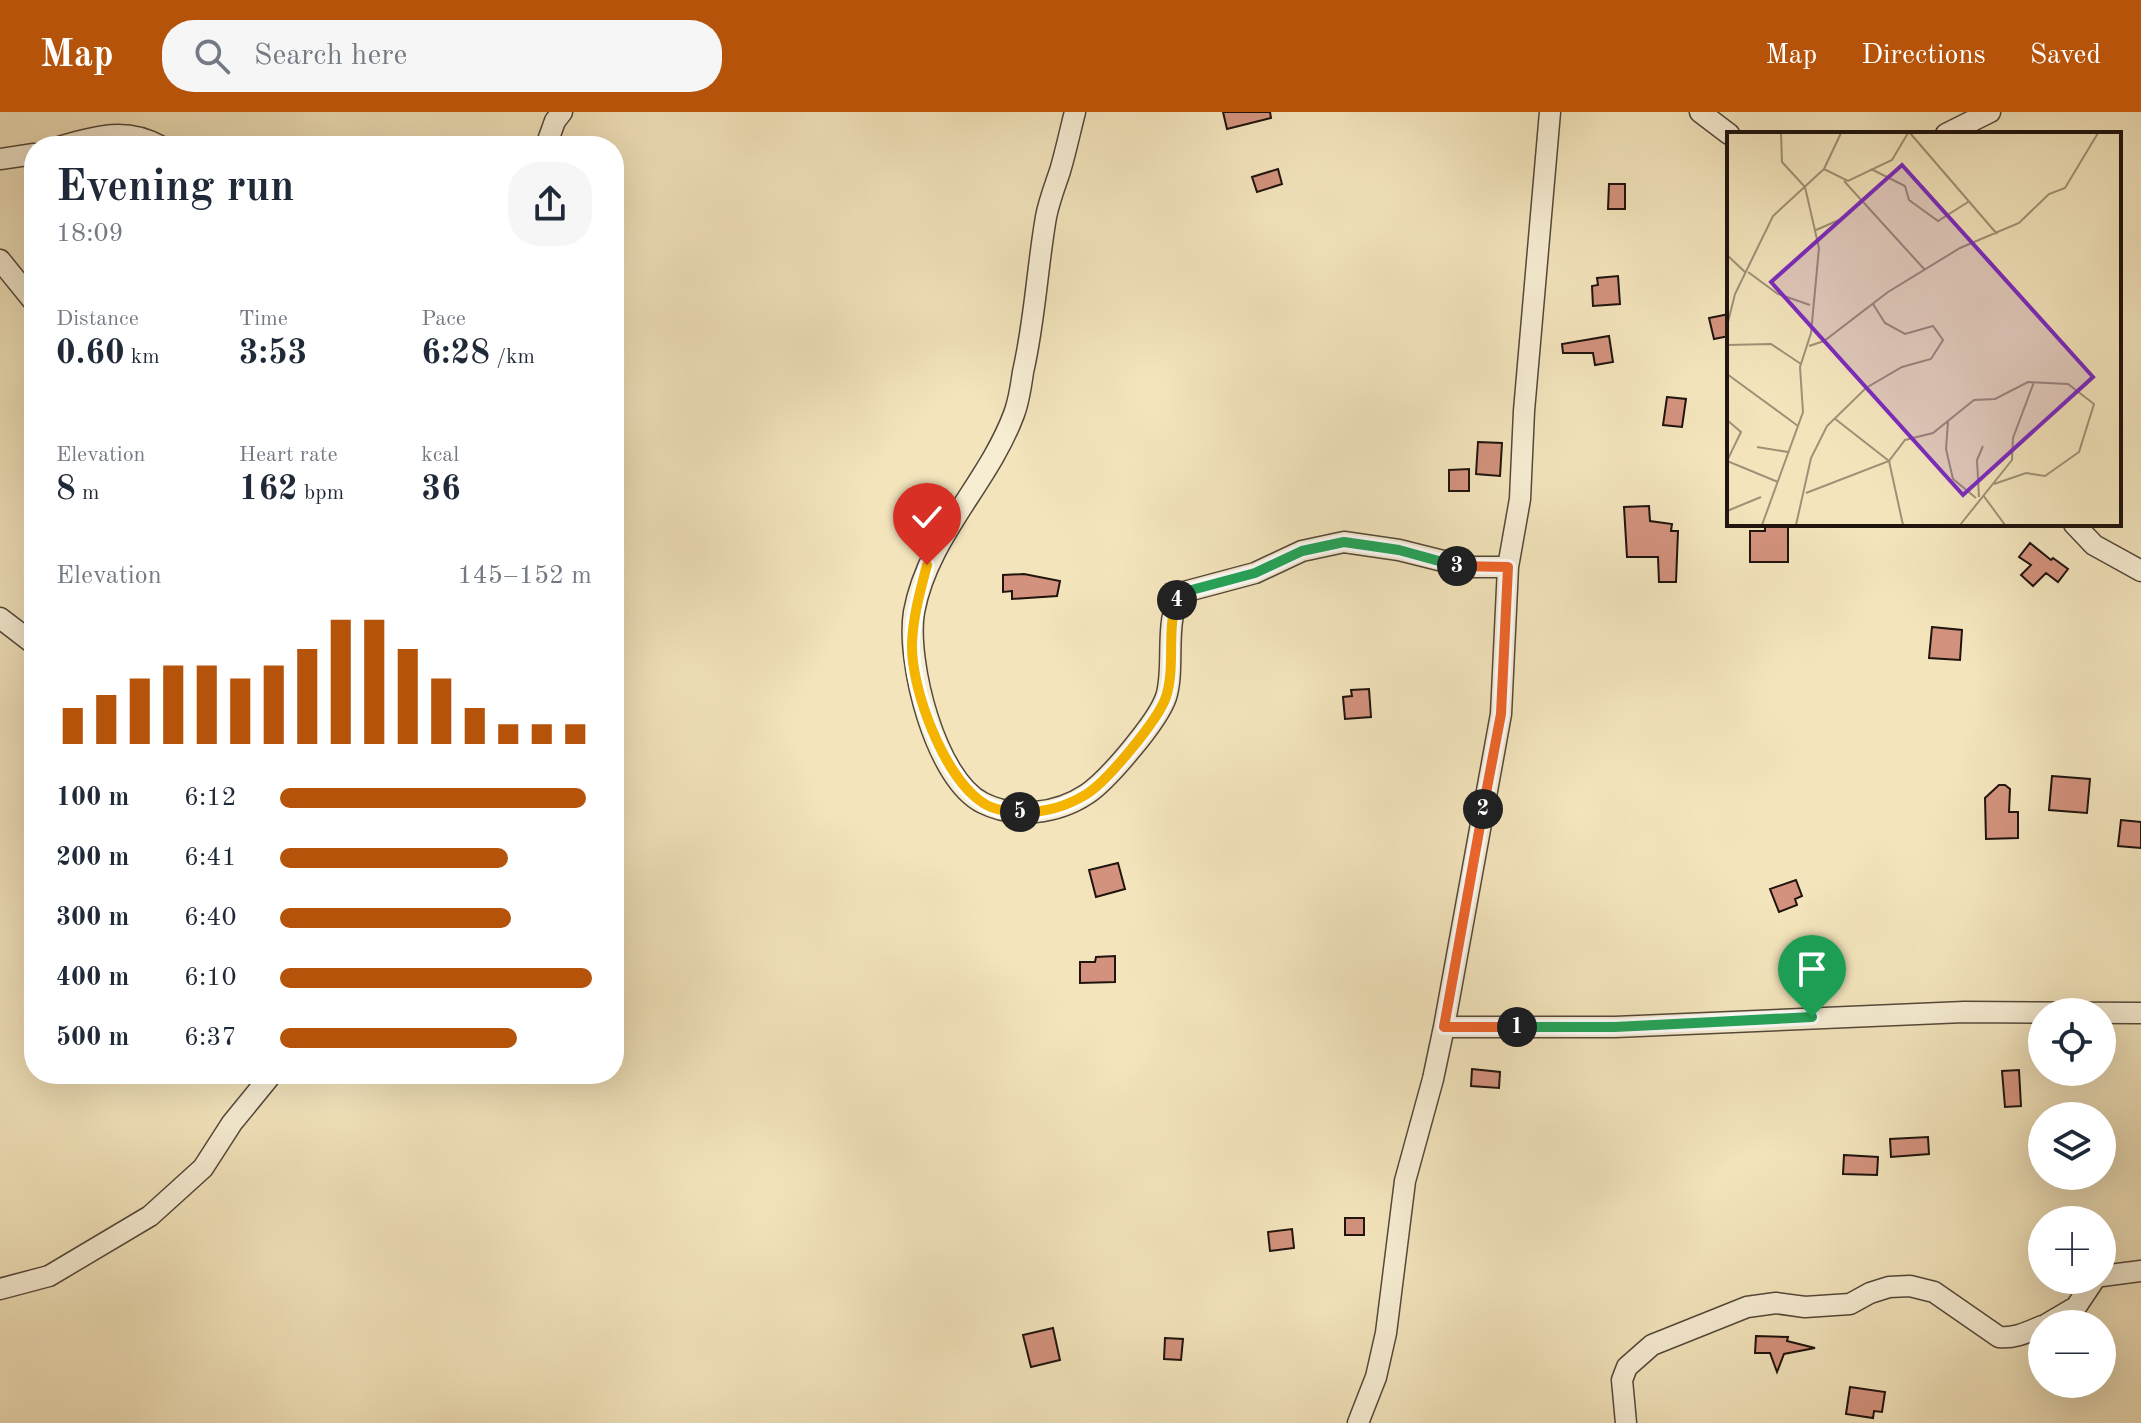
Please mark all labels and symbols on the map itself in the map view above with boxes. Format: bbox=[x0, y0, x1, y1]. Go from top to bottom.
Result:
inset map bbox=[1727, 132, 2121, 526]
pin bbox=[893, 483, 961, 565]
pin: 3 bbox=[1437, 546, 1477, 586]
pin: 4 bbox=[1157, 580, 1197, 620]
pin: 2 bbox=[1463, 789, 1503, 829]
pin: 5 bbox=[1000, 792, 1040, 832]
pin bbox=[1778, 935, 1846, 1017]
pin: 1 bbox=[1497, 1007, 1537, 1047]

